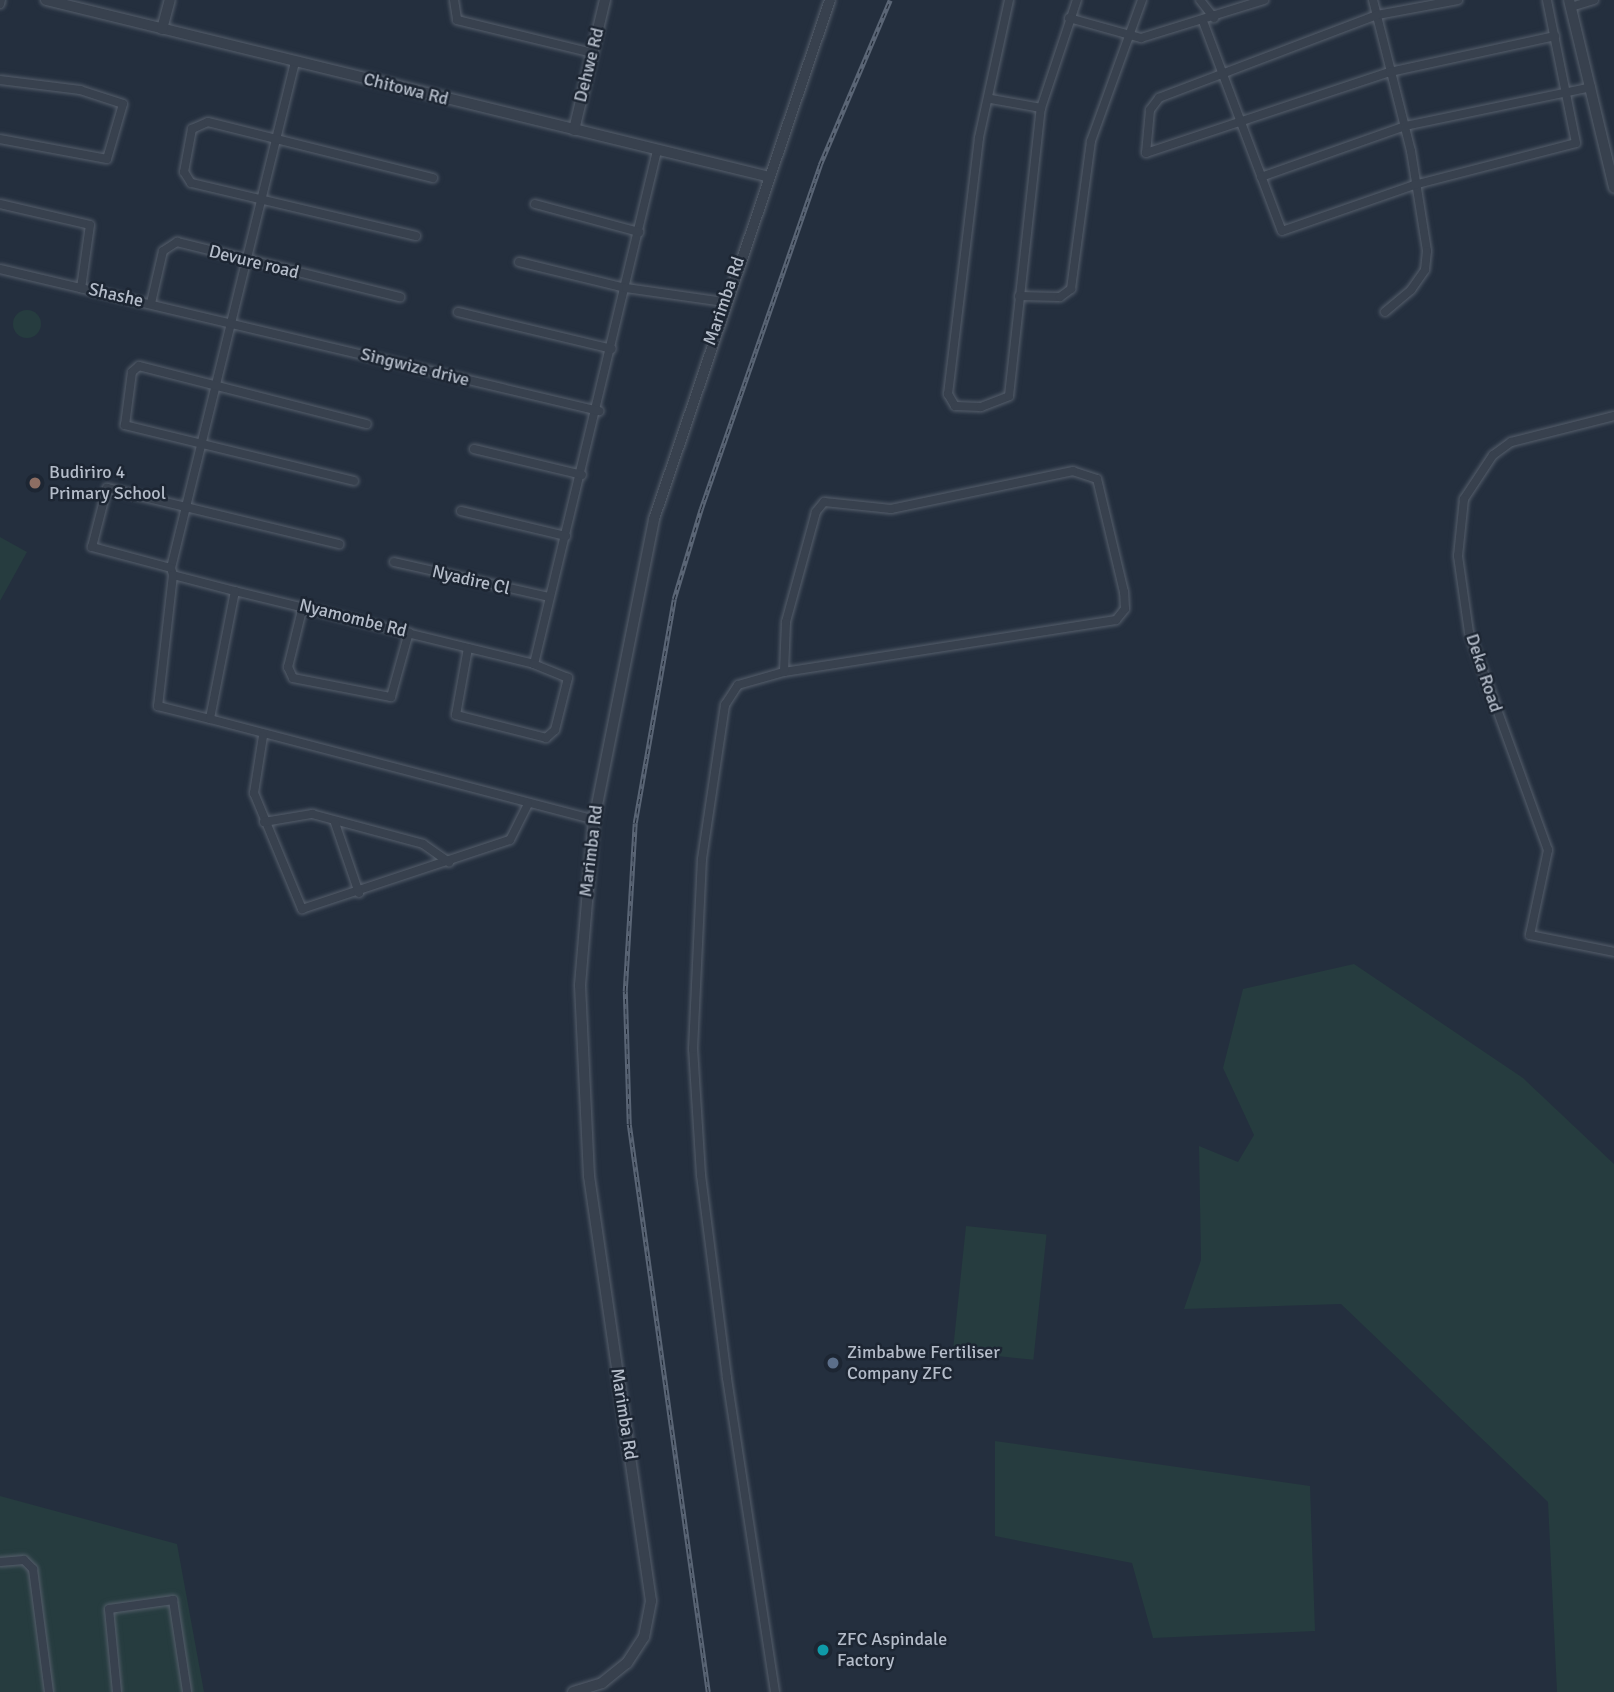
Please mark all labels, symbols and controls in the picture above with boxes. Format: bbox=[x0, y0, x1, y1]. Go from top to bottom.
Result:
street label: Dehwe Rd bbox=[569, 26, 609, 104]
street label: Chitowa Rd bbox=[361, 68, 451, 110]
street label: Devure road bbox=[207, 240, 301, 284]
street label: Marimba Rd bbox=[699, 254, 749, 348]
street label: Shashe bbox=[86, 278, 146, 312]
street label: Singwize drive bbox=[358, 343, 472, 391]
place label: Budiriro 4 Primary School bbox=[49, 462, 166, 504]
marker: Budiriro 4 Primary School bbox=[27, 475, 43, 491]
street label: Nyadire Cl bbox=[430, 561, 512, 599]
street label: Nyamombe Rd bbox=[297, 594, 409, 642]
street label: Deka Road bbox=[1461, 631, 1507, 715]
street label: Marimba Rd bbox=[575, 804, 607, 898]
place label: Zimbabwe Fertiliser Company ZFC bbox=[847, 1342, 1000, 1384]
marker: Zimbabwe Fertiliser Company ZFC bbox=[825, 1355, 841, 1371]
street label: Marimba Rd bbox=[606, 1367, 642, 1461]
place label: ZFC Aspindale Factory bbox=[837, 1629, 947, 1672]
marker: ZFC Aspindale Factory bbox=[815, 1642, 831, 1658]

